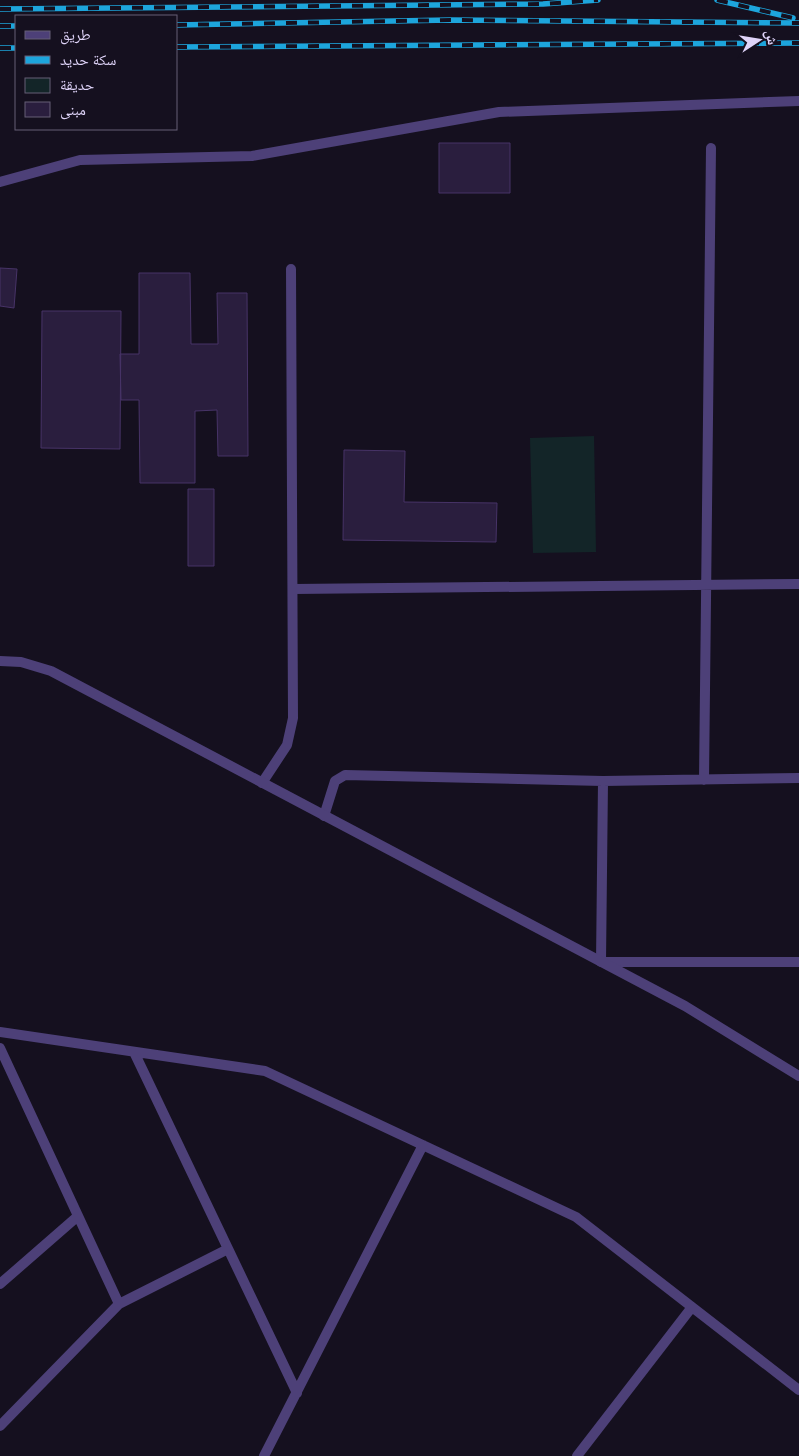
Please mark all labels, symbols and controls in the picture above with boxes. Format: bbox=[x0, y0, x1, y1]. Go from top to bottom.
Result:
legend bbox=[15, 15, 178, 130]
north arrow bbox=[734, 15, 784, 65]
text: طريق bbox=[60, 25, 91, 45]
text: ش bbox=[761, 28, 782, 47]
text: سكة حديد bbox=[60, 50, 116, 69]
text: حديقة bbox=[60, 75, 95, 94]
text: مبنى bbox=[60, 100, 86, 120]

